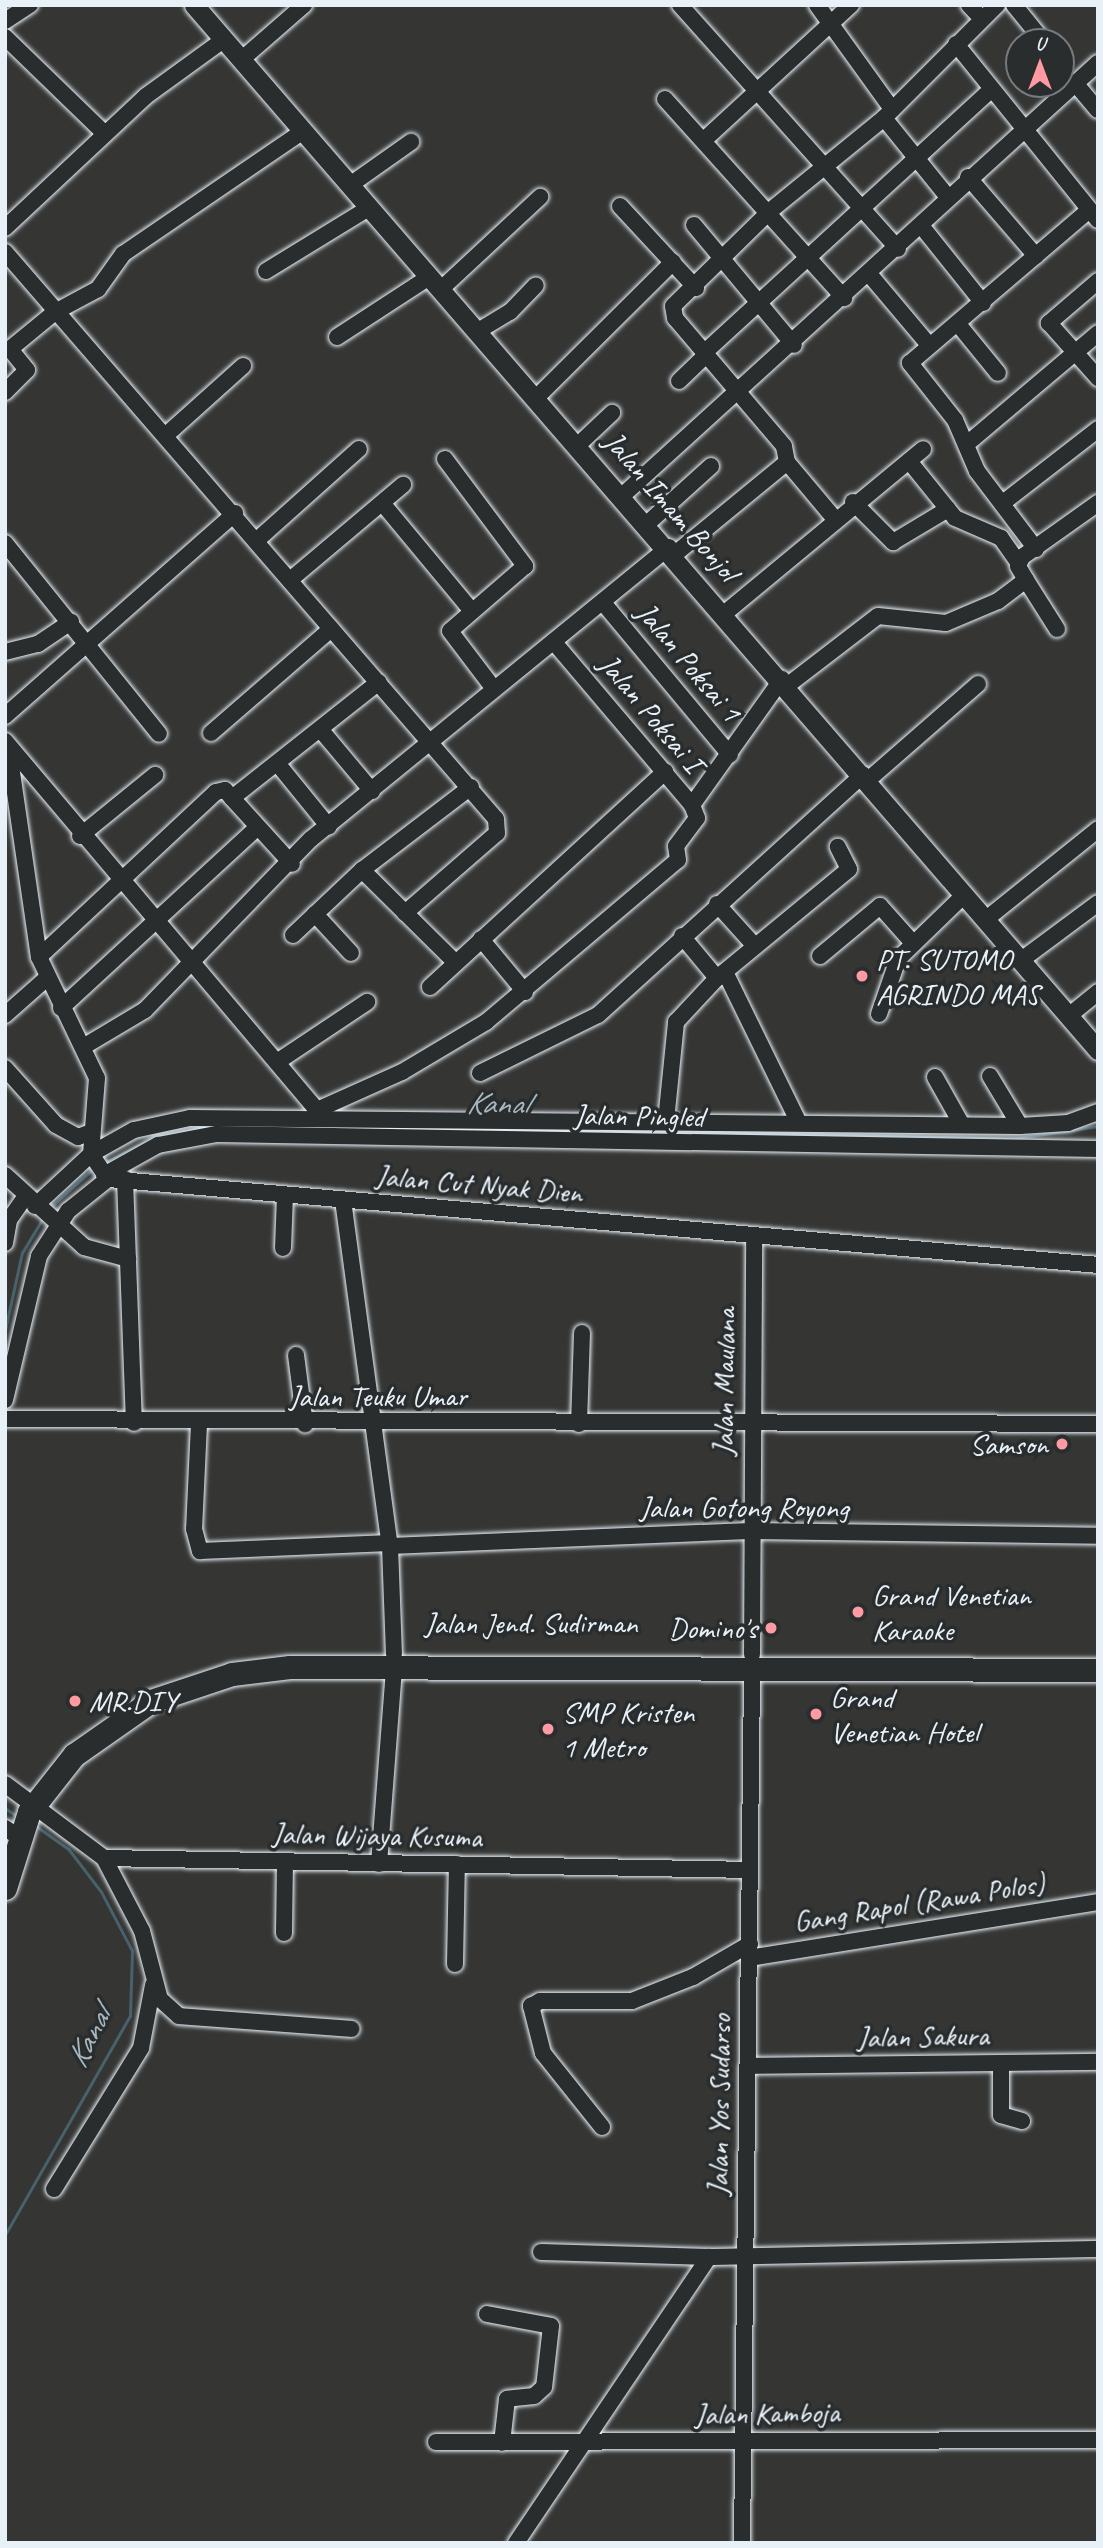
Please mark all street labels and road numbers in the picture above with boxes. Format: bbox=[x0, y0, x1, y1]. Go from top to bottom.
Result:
street label: Jalan Imam Bonjol bbox=[595, 423, 747, 589]
street label: Jalan Poksai 1 bbox=[629, 596, 749, 728]
street label: Jalan Poksai I bbox=[592, 647, 710, 779]
street label: Jalan Pingled bbox=[573, 1097, 705, 1135]
street label: Jalan Cut Nyak Dien bbox=[374, 1157, 584, 1211]
street label: Jalan Maulana bbox=[705, 1307, 743, 1457]
street label: Jalan Teuku Umar bbox=[289, 1378, 467, 1414]
street label: Jalan Gotong Royong bbox=[640, 1489, 848, 1525]
street label: Jalan Jend. Sudirman bbox=[425, 1605, 637, 1641]
street label: Jalan Wijaya Kusuma bbox=[271, 1815, 483, 1855]
street label: Gang Rapol (Rawa Polos) bbox=[790, 1864, 1048, 1940]
street label: Jalan Yos Sudarso bbox=[699, 2014, 739, 2196]
street label: Jalan Sakura bbox=[857, 2017, 989, 2055]
street label: Jalan Kamboja bbox=[694, 2394, 840, 2432]

